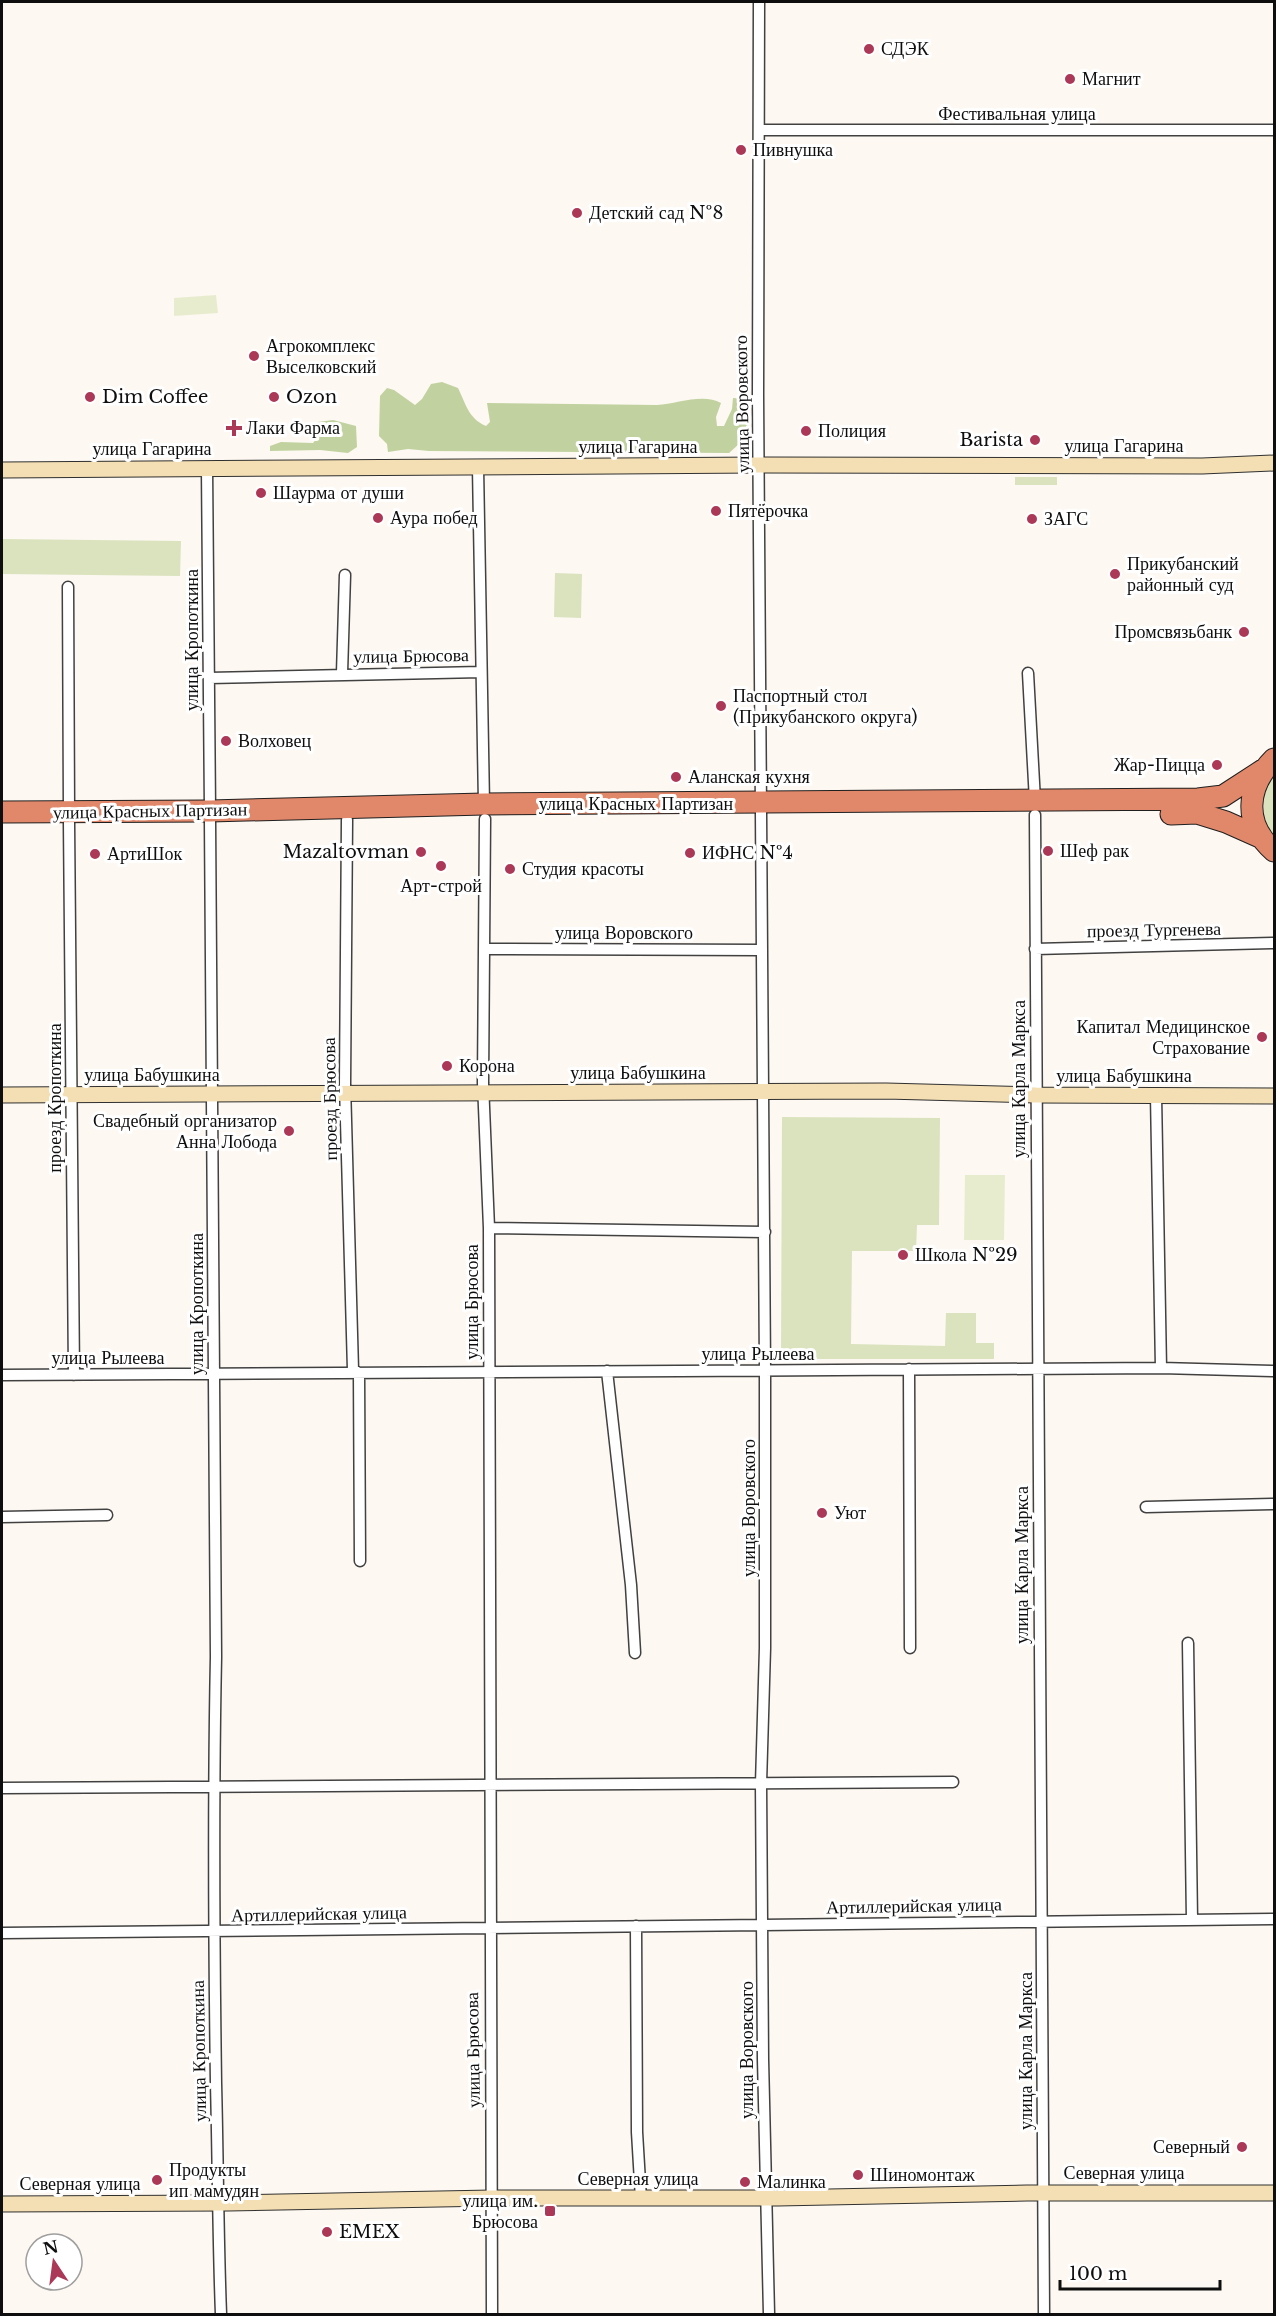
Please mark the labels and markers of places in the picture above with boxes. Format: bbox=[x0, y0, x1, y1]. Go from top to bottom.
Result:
place label: СДЭК bbox=[881, 38, 930, 60]
marker: СДЭК bbox=[862, 42, 876, 56]
place label: Магнит bbox=[1082, 68, 1141, 90]
marker: Магнит bbox=[1063, 72, 1077, 86]
place label: Пивнушка bbox=[753, 139, 833, 161]
marker: Пивнушка bbox=[734, 143, 748, 157]
place label: Детский сад №8 bbox=[589, 202, 723, 224]
marker: Детский сад №8 bbox=[570, 206, 584, 220]
place label: Агрокомплекс Выселковский bbox=[266, 335, 377, 378]
marker: Агрокомплекс Выселковский bbox=[247, 349, 261, 363]
place label: Dim Coffee bbox=[102, 386, 208, 408]
place label: Ozon bbox=[286, 386, 337, 408]
marker: Dim Coffee bbox=[83, 390, 97, 404]
marker: Ozon bbox=[267, 390, 281, 404]
place label: Лаки Фарма bbox=[246, 417, 340, 439]
place label: Полиция bbox=[818, 420, 886, 442]
marker: Лаки Фарма bbox=[227, 421, 241, 435]
marker: Полиция bbox=[799, 424, 813, 438]
place label: Barista bbox=[960, 429, 1023, 451]
marker: Barista bbox=[1028, 433, 1042, 447]
place label: Шаурма от души bbox=[273, 482, 404, 504]
marker: Шаурма от души bbox=[254, 486, 268, 500]
place label: Пятёрочка bbox=[728, 500, 808, 522]
marker: Пятёрочка bbox=[709, 504, 723, 518]
place label: Аура побед bbox=[390, 507, 478, 529]
place label: ЗАГС bbox=[1044, 508, 1088, 530]
marker: Аура побед bbox=[371, 511, 385, 525]
marker: ЗАГС bbox=[1025, 512, 1039, 526]
place label: Прикубанский районный суд bbox=[1127, 553, 1239, 596]
marker: Прикубанский районный суд bbox=[1108, 567, 1122, 581]
place label: Промсвязьбанк bbox=[1115, 621, 1232, 643]
marker: Промсвязьбанк bbox=[1237, 625, 1251, 639]
place label: Паспортный стол (Прикубанского округа) bbox=[733, 685, 917, 728]
marker: Паспортный стол (Прикубанского округа) bbox=[714, 699, 728, 713]
place label: Волховец bbox=[238, 730, 311, 752]
marker: Волховец bbox=[219, 734, 233, 748]
place label: Жар-Пицца bbox=[1114, 754, 1205, 776]
marker: Жар-Пицца bbox=[1210, 758, 1224, 772]
place label: Аланская кухня bbox=[688, 766, 810, 788]
marker: Аланская кухня bbox=[669, 770, 683, 784]
place label: Шеф рак bbox=[1060, 840, 1129, 862]
place label: Mazaltovman bbox=[283, 841, 409, 863]
place label: ИФНС №4 bbox=[702, 842, 793, 864]
place label: АртиШок bbox=[107, 843, 182, 865]
marker: Шеф рак bbox=[1041, 844, 1055, 858]
marker: Mazaltovman bbox=[414, 845, 428, 859]
marker: ИФНС №4 bbox=[683, 846, 697, 860]
marker: АртиШок bbox=[88, 847, 102, 861]
place label: Студия красоты bbox=[522, 858, 644, 880]
marker: Арт-строй bbox=[434, 859, 448, 873]
marker: Студия красоты bbox=[503, 862, 517, 876]
place label: Арт-строй bbox=[400, 875, 482, 897]
place label: Капитал Медицинское Страхование bbox=[1077, 1016, 1250, 1059]
marker: Капитал Медицинское Страхование bbox=[1255, 1030, 1269, 1044]
place label: Корона bbox=[459, 1055, 515, 1077]
marker: Корона bbox=[440, 1059, 454, 1073]
place label: Свадебный организатор Анна Лобода bbox=[93, 1110, 277, 1153]
marker: Свадебный организатор Анна Лобода bbox=[282, 1124, 296, 1138]
place label: Школа №29 bbox=[915, 1244, 1018, 1266]
marker: Школа №29 bbox=[896, 1248, 910, 1262]
place label: Уют bbox=[834, 1502, 866, 1524]
marker: Уют bbox=[815, 1506, 829, 1520]
place label: Северный bbox=[1153, 2136, 1230, 2158]
marker: Северный bbox=[1235, 2140, 1249, 2154]
place label: Продукты ип мамудян bbox=[169, 2159, 259, 2202]
place label: Шиномонтаж bbox=[870, 2164, 975, 2186]
marker: Шиномонтаж bbox=[851, 2168, 865, 2182]
place label: Малинка bbox=[757, 2171, 826, 2193]
marker: Продукты ип мамудян bbox=[150, 2173, 164, 2187]
marker: Малинка bbox=[738, 2175, 752, 2189]
place label: улица им. Брюсова bbox=[463, 2190, 538, 2233]
marker: улица им. Брюсова bbox=[543, 2204, 557, 2218]
place label: EMEX bbox=[339, 2221, 400, 2243]
marker: EMEX bbox=[320, 2225, 334, 2239]

